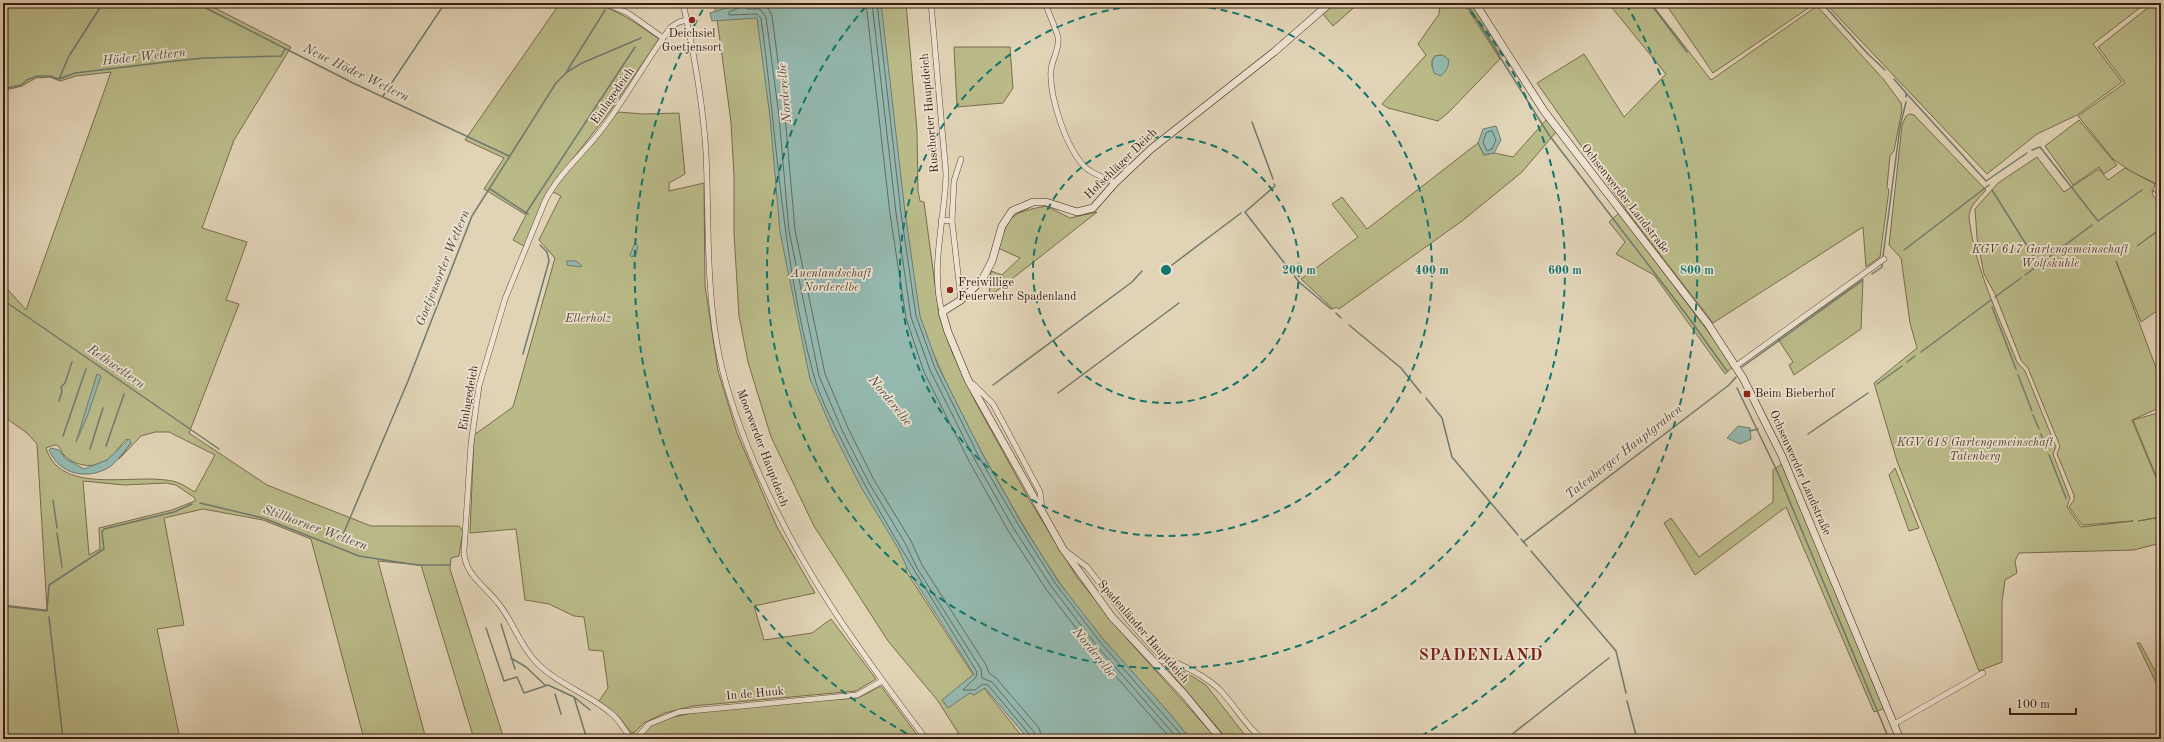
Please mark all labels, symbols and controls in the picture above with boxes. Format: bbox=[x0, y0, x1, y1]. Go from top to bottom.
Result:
marker: Deichsiel Goetjensort bbox=[687, 15, 697, 25]
place label: Deichsiel Goetjensort bbox=[662, 28, 722, 54]
water label: Neue Höder Wettern bbox=[300, 41, 411, 104]
water label: Höder Wettern bbox=[101, 46, 187, 68]
street label: Ruschorter Hauptdeich bbox=[919, 52, 941, 173]
water label: Norderelbe bbox=[776, 62, 794, 125]
street label: Einlagedeich bbox=[589, 65, 637, 126]
street label: Hofschläger Deich bbox=[1082, 126, 1160, 202]
street label: Ochsenwerder Landstraße bbox=[1579, 142, 1672, 256]
water label: Goetjensorter Wettern bbox=[414, 208, 472, 328]
park label: KGV 617 Gartengemeinschaft Wolfskuhle bbox=[1971, 244, 2129, 270]
centre of rings bbox=[1159, 263, 1173, 277]
text: 200 m bbox=[1282, 265, 1316, 277]
text: 400 m bbox=[1415, 265, 1449, 277]
text: 600 m bbox=[1548, 265, 1582, 277]
text: 800 m bbox=[1680, 265, 1714, 277]
park label: Auenlandschaft Norderelbe bbox=[790, 268, 872, 294]
place label: Freiwillige Feuerwehr Spadenland bbox=[958, 277, 1076, 303]
marker: Freiwillige Feuerwehr Spadenland bbox=[945, 285, 955, 295]
park label: Ellerholz bbox=[564, 313, 611, 325]
water label: Rethwettern bbox=[84, 342, 148, 392]
street label: Einlagedeich bbox=[457, 364, 481, 432]
water label: Norderelbe bbox=[865, 373, 914, 429]
street label: Moorwerder Hauptdeich bbox=[734, 387, 790, 509]
place label: Beim Bieberhof bbox=[1755, 388, 1836, 400]
marker: Beim Bieberhof bbox=[1742, 389, 1752, 399]
water label: Tatenberger Hauptgraben bbox=[1563, 402, 1685, 501]
street label: Ochsenwerder Landstraße bbox=[1767, 409, 1833, 538]
park label: KGV 618 Gartengemeinschaft Tatenberg bbox=[1896, 437, 2054, 463]
water label: Stillhorner Wettern bbox=[261, 503, 370, 553]
street label: Spadenländer Hauptdeich bbox=[1095, 578, 1191, 686]
water label: Norderelbe bbox=[1069, 625, 1118, 681]
district label: SPADENLAND bbox=[1419, 648, 1543, 664]
street label: In de Huuk bbox=[725, 685, 785, 703]
scale bar bbox=[2010, 690, 2076, 716]
text: 100 m bbox=[2016, 699, 2050, 711]

